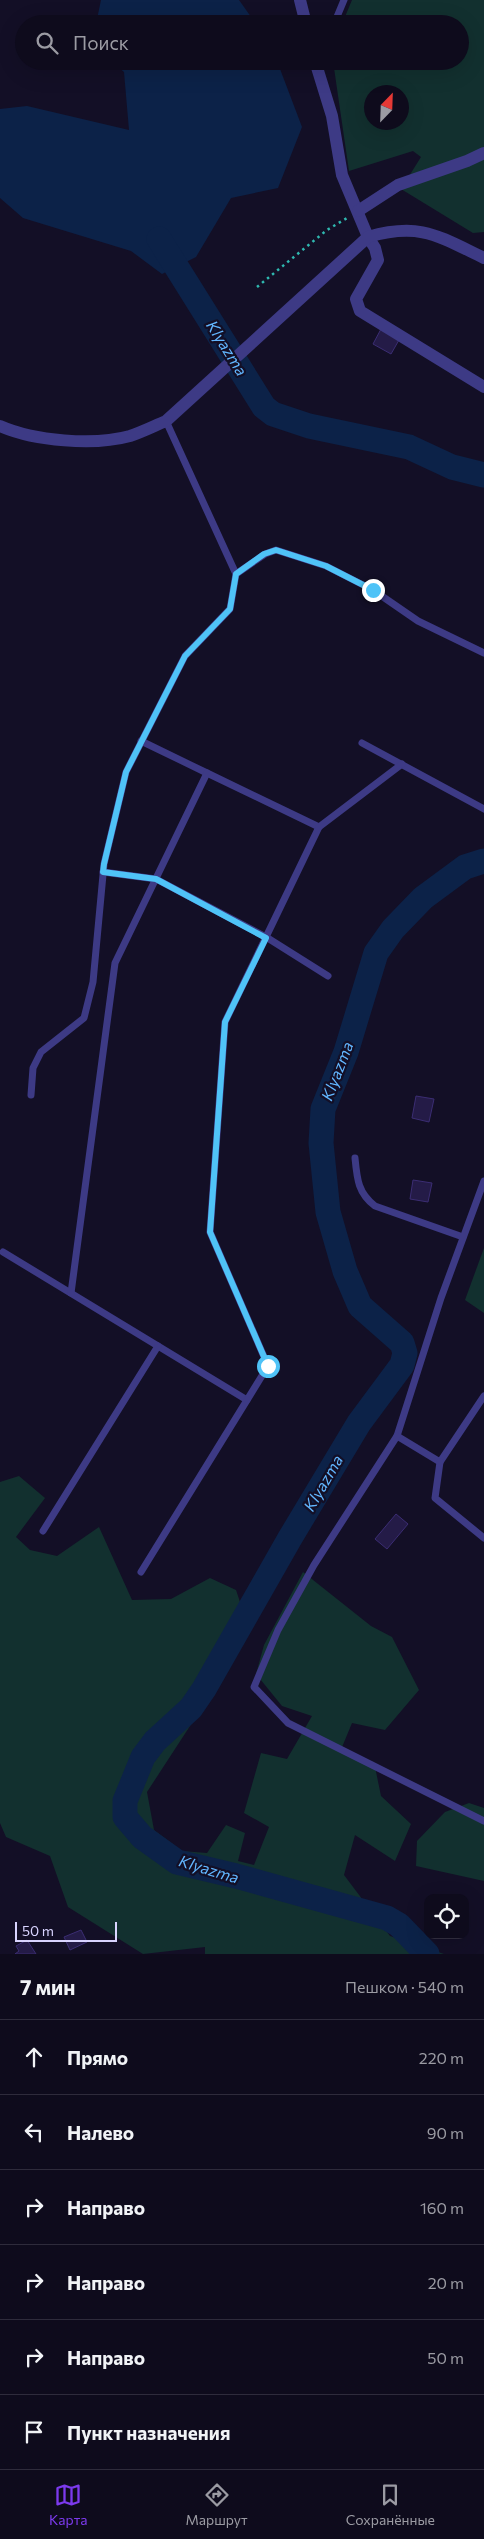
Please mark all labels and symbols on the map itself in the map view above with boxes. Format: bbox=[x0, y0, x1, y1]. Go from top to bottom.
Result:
north arrow bbox=[364, 85, 409, 130]
water label: Klyazma bbox=[203, 317, 252, 379]
route end bbox=[362, 579, 385, 602]
water label: Klyazma bbox=[317, 1039, 356, 1103]
route start bbox=[257, 1355, 280, 1378]
water label: Klyazma bbox=[299, 1451, 346, 1514]
water label: Klyazma bbox=[177, 1850, 241, 1887]
scale bar bbox=[15, 1919, 118, 1942]

